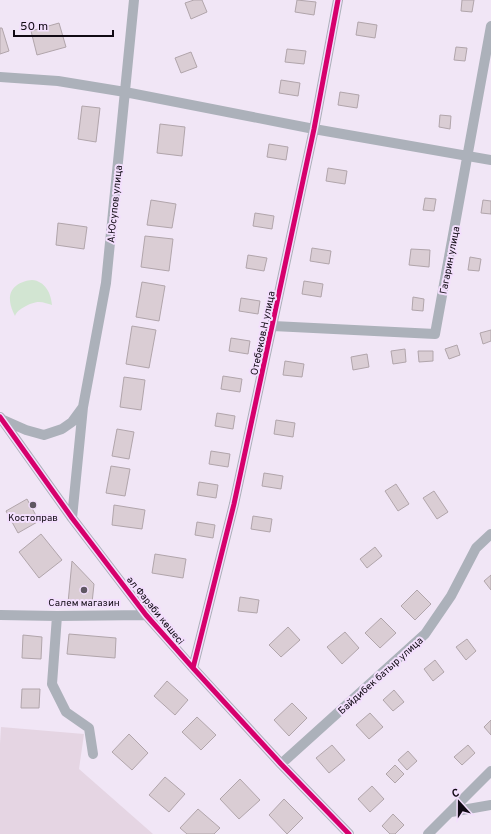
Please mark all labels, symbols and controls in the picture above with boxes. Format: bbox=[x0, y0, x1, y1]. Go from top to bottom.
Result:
scale bar bbox=[14, 12, 113, 38]
text: 50 m bbox=[20, 19, 48, 35]
street label: А.Юсупов улица bbox=[105, 165, 126, 244]
street label: Гагарин улица bbox=[438, 225, 463, 295]
street label: Отебеков.Н улица bbox=[248, 290, 279, 377]
marker: Костоправ bbox=[28, 500, 38, 510]
place label: Костоправ bbox=[8, 512, 58, 525]
street label: әл Фараби көшесі bbox=[123, 574, 186, 648]
marker: Салем магазин bbox=[79, 585, 89, 595]
place label: Салем магазин bbox=[48, 597, 120, 610]
street label: Байдибек батыр улица bbox=[336, 634, 426, 718]
north arrow bbox=[439, 782, 479, 822]
text: С bbox=[450, 786, 462, 801]

